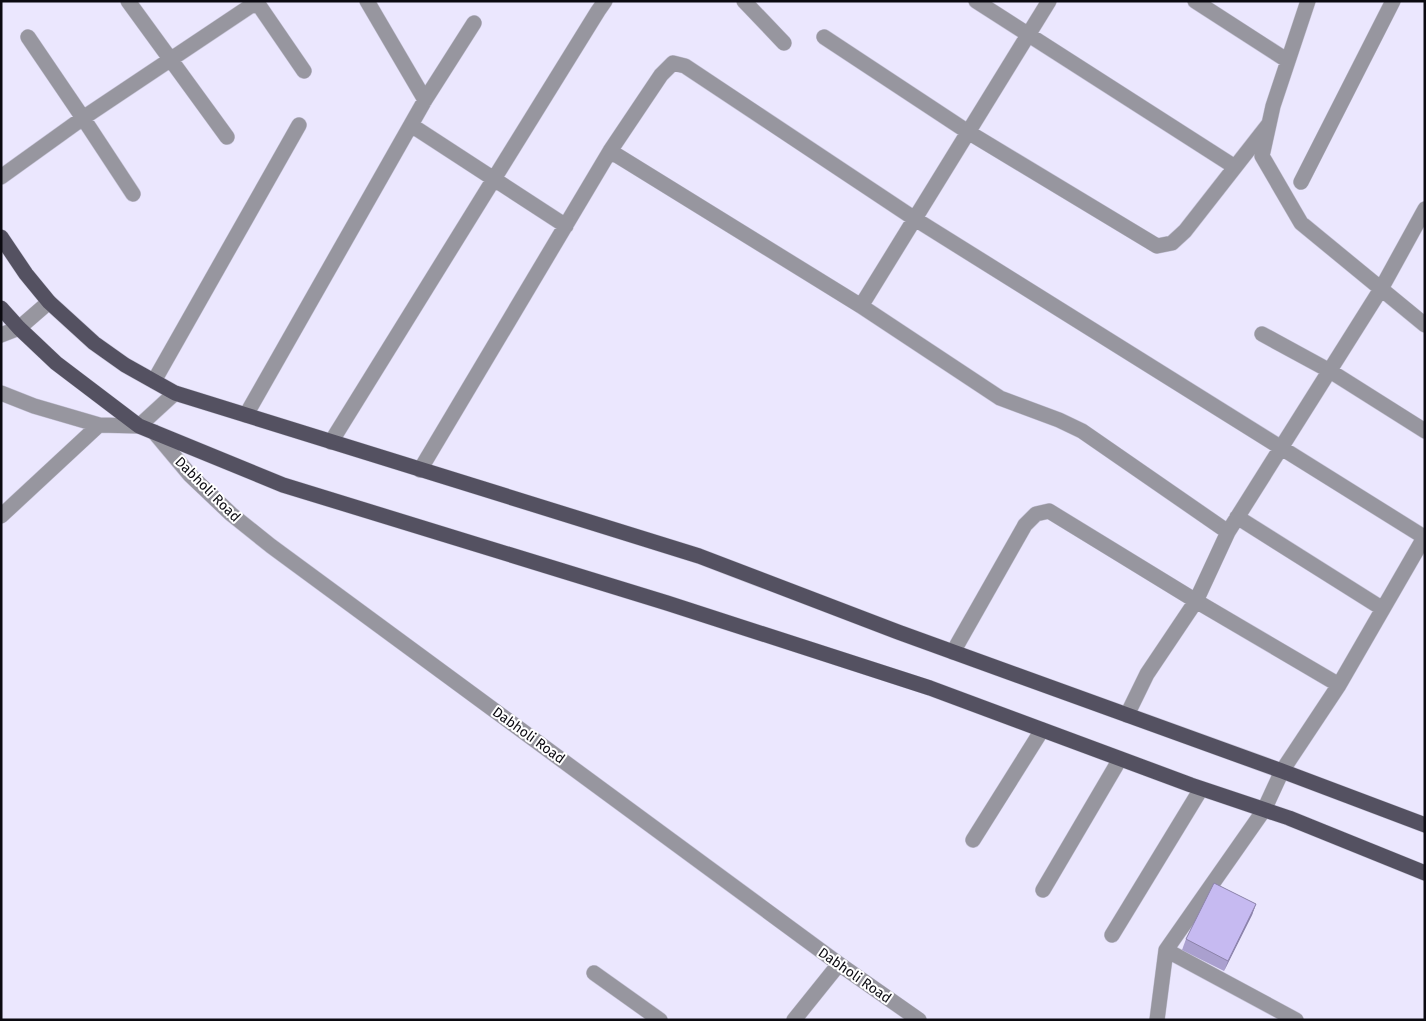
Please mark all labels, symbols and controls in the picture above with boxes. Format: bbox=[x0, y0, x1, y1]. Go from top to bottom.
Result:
street label: Dabholi Road bbox=[172, 453, 244, 525]
street label: Dabholi Road bbox=[489, 703, 568, 767]
street label: Dabholi Road bbox=[815, 944, 894, 1007]

